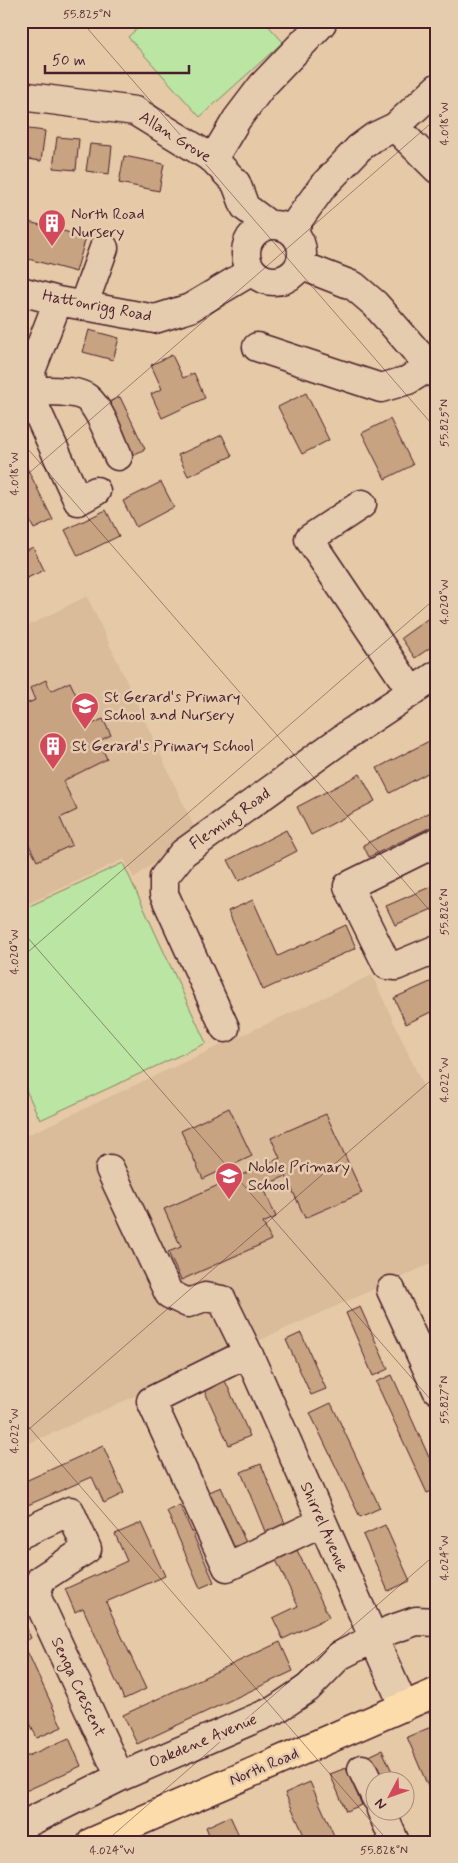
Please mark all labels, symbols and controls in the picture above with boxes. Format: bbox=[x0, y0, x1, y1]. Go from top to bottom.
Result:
text: 55.825°N bbox=[63, 7, 111, 23]
scale bar bbox=[45, 42, 189, 74]
text: 50 m bbox=[52, 51, 86, 71]
text: 4.018°W bbox=[437, 102, 453, 146]
street label: Allan Grove bbox=[135, 107, 215, 167]
place label: North Road Nursery bbox=[71, 204, 144, 243]
building icon: North Road Nursery bbox=[37, 208, 67, 247]
street label: Hattonrigg Road bbox=[40, 285, 153, 328]
text: 55.825°N bbox=[437, 399, 453, 447]
text: 4.018°W bbox=[7, 452, 23, 496]
text: 4.020°W bbox=[437, 579, 453, 625]
place label: St Gerard's Primary School and Nursery bbox=[104, 687, 240, 726]
school or university icon: St Gerard's Primary School and Nursery bbox=[70, 691, 100, 730]
building icon: St Gerard's Primary School bbox=[38, 731, 68, 770]
place label: St Gerard's Primary School bbox=[72, 736, 254, 757]
street label: Fleming Road bbox=[185, 783, 275, 855]
text: 55.826°N bbox=[437, 888, 453, 936]
text: 4.020°W bbox=[7, 929, 23, 975]
text: 4.022°W bbox=[437, 1057, 453, 1102]
place label: Noble Primary School bbox=[248, 1157, 350, 1196]
school or university icon: Noble Primary School bbox=[214, 1161, 244, 1200]
text: 55.827°N bbox=[437, 1376, 453, 1424]
text: 4.022°W bbox=[7, 1408, 23, 1453]
street label: Shirrel Avenue bbox=[295, 1479, 353, 1576]
text: 4.024°W bbox=[437, 1535, 453, 1580]
street label: Senga Crescent bbox=[45, 1634, 110, 1741]
street label: Oakdene Avenue bbox=[146, 1709, 260, 1773]
street label: North Road bbox=[226, 1743, 302, 1791]
north arrow bbox=[366, 1770, 416, 1820]
text: N bbox=[371, 1794, 391, 1813]
text: 4.024°W bbox=[90, 1843, 135, 1859]
text: 55.828°N bbox=[360, 1843, 408, 1859]

